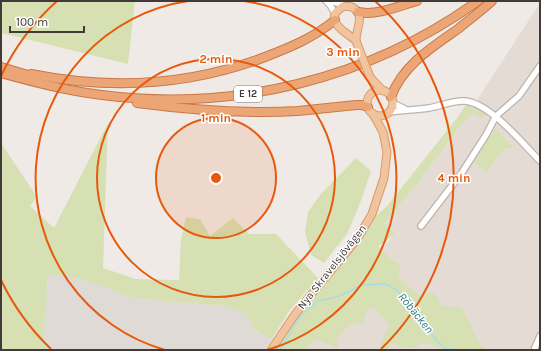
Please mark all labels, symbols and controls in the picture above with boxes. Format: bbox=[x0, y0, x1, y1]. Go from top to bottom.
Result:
scale bar bbox=[10, 8, 84, 34]
text: 100 m bbox=[16, 15, 48, 29]
text: 3 min bbox=[326, 45, 360, 59]
text: 2 min bbox=[199, 52, 233, 66]
road number: E 12 bbox=[234, 86, 262, 102]
text: 1 min bbox=[201, 111, 231, 125]
centre of rings bbox=[209, 171, 223, 185]
text: 4 min bbox=[438, 171, 470, 185]
street label: Nya Skravelsjövägen bbox=[295, 222, 369, 312]
water label: Röbäcken bbox=[395, 290, 437, 336]

